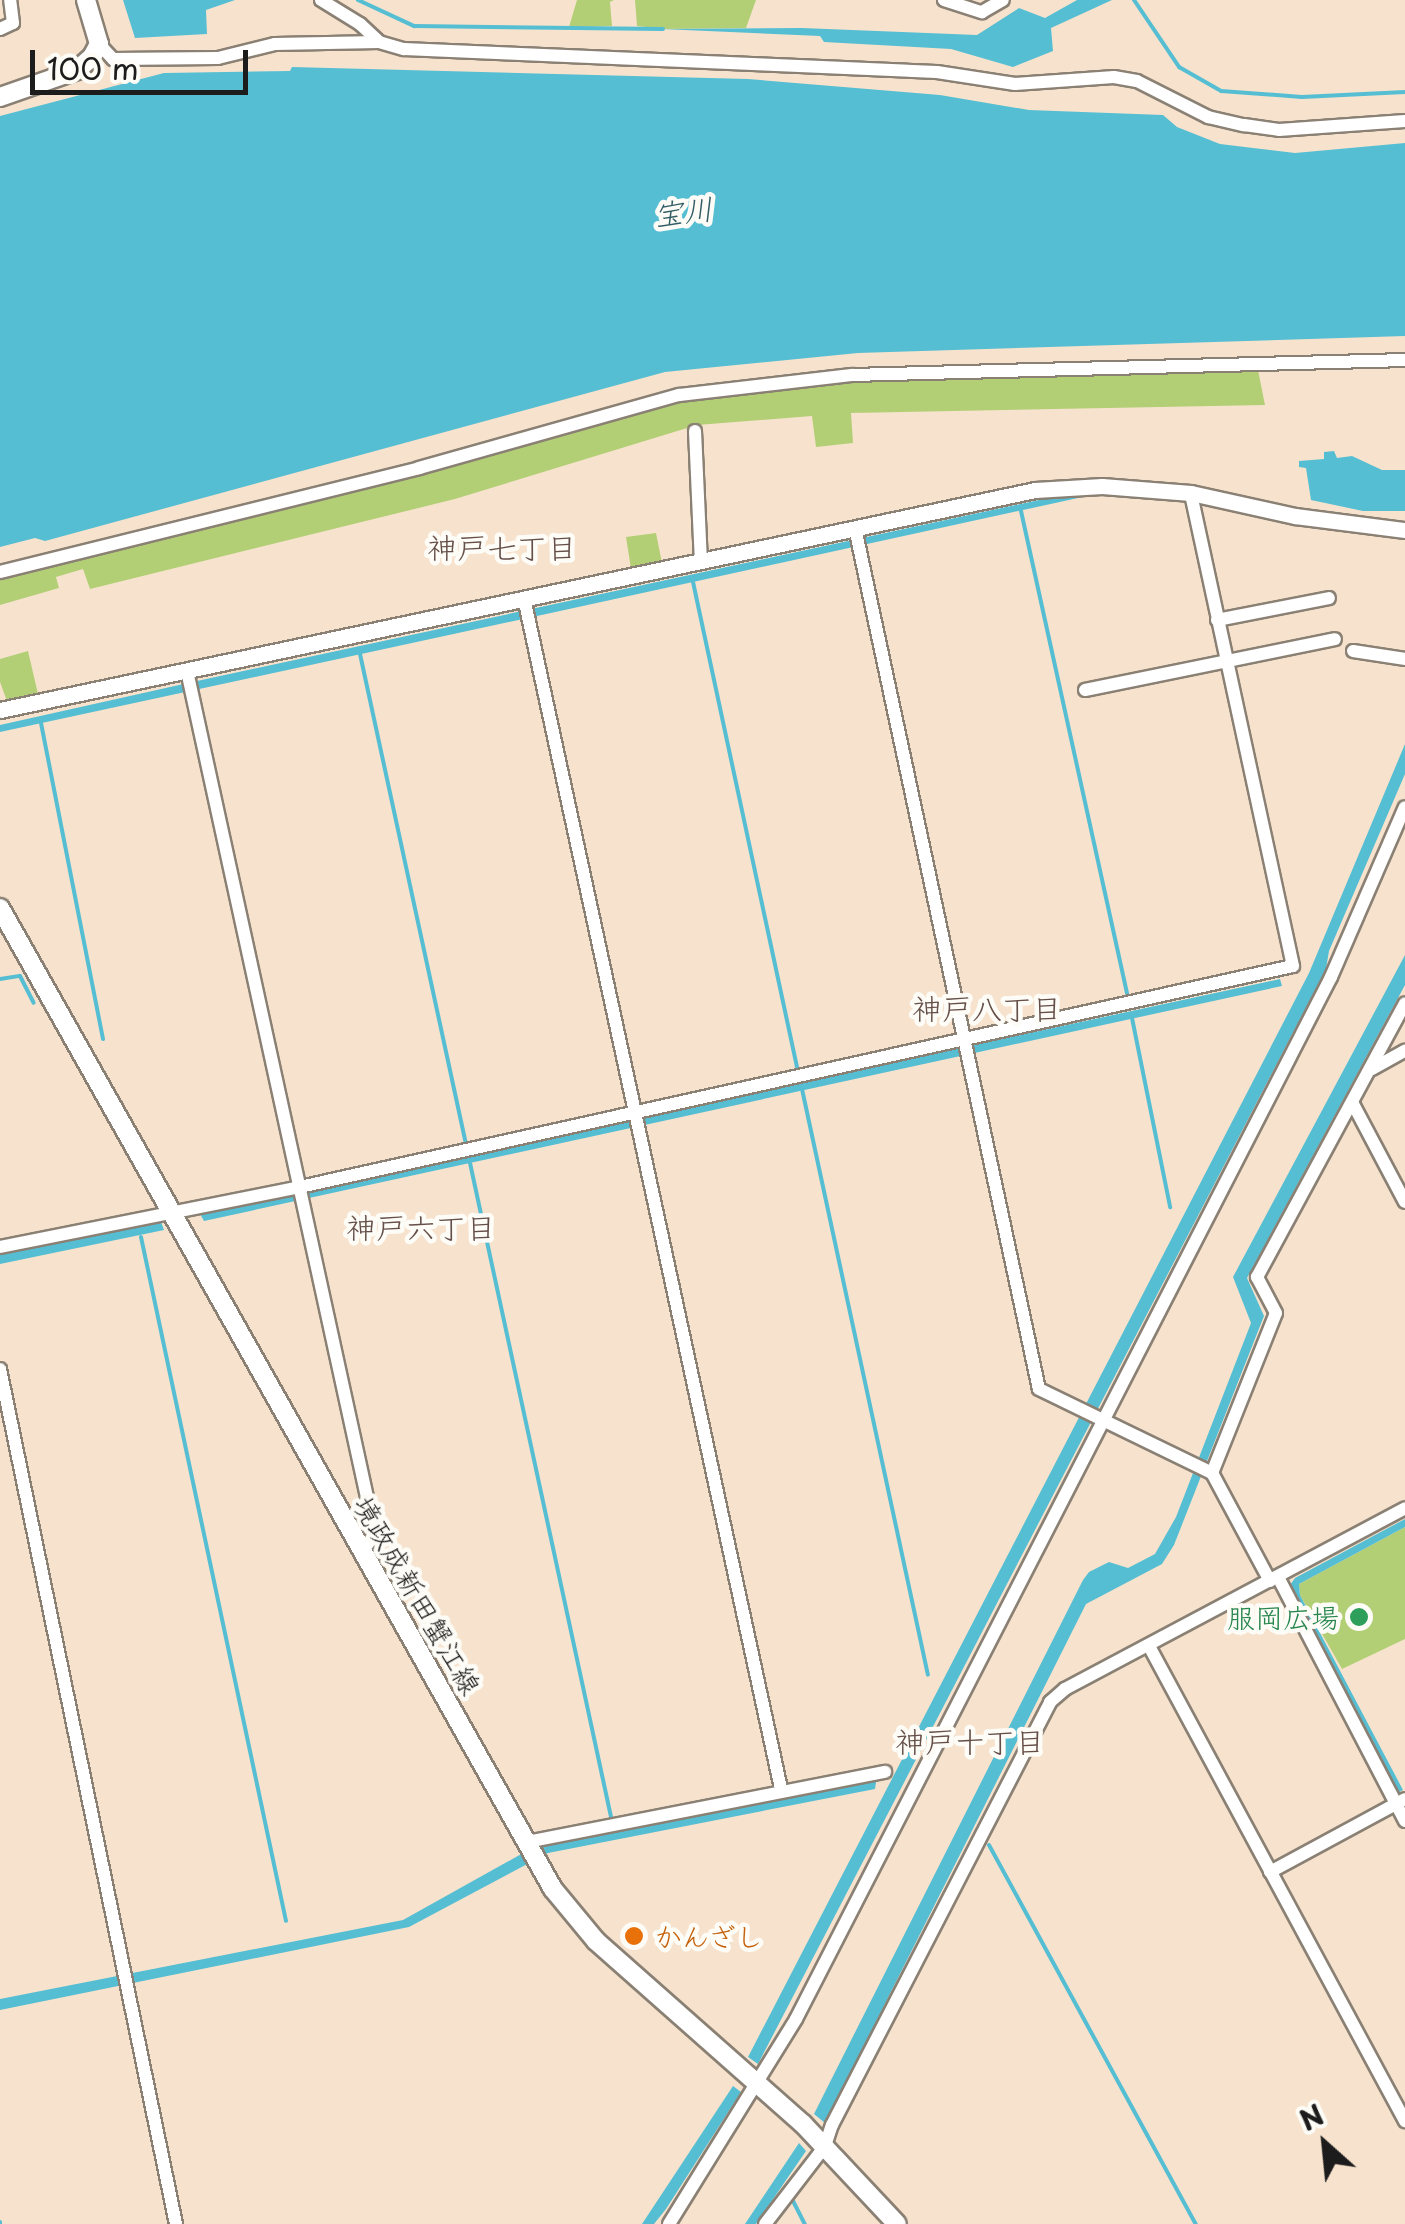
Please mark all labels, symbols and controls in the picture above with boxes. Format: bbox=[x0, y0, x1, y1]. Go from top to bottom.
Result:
scale bar bbox=[35, 30, 252, 92]
text: 100 m bbox=[47, 45, 139, 90]
water label: 宝川 bbox=[651, 189, 715, 233]
district label: 神戸七丁目 bbox=[427, 529, 577, 565]
district label: 神戸八丁目 bbox=[912, 990, 1062, 1026]
district label: 神戸六丁目 bbox=[346, 1209, 496, 1245]
street label: 境政成新田蟹江線 bbox=[347, 1490, 489, 1700]
place label: 服岡広場 bbox=[1227, 1600, 1339, 1634]
marker: 服岡広場 bbox=[1348, 1606, 1370, 1628]
district label: 神戸十丁目 bbox=[895, 1723, 1045, 1759]
place label: かんざし bbox=[654, 1919, 766, 1953]
marker: かんざし bbox=[623, 1925, 645, 1947]
text: N bbox=[1292, 2093, 1331, 2141]
north arrow bbox=[1275, 2094, 1375, 2194]

